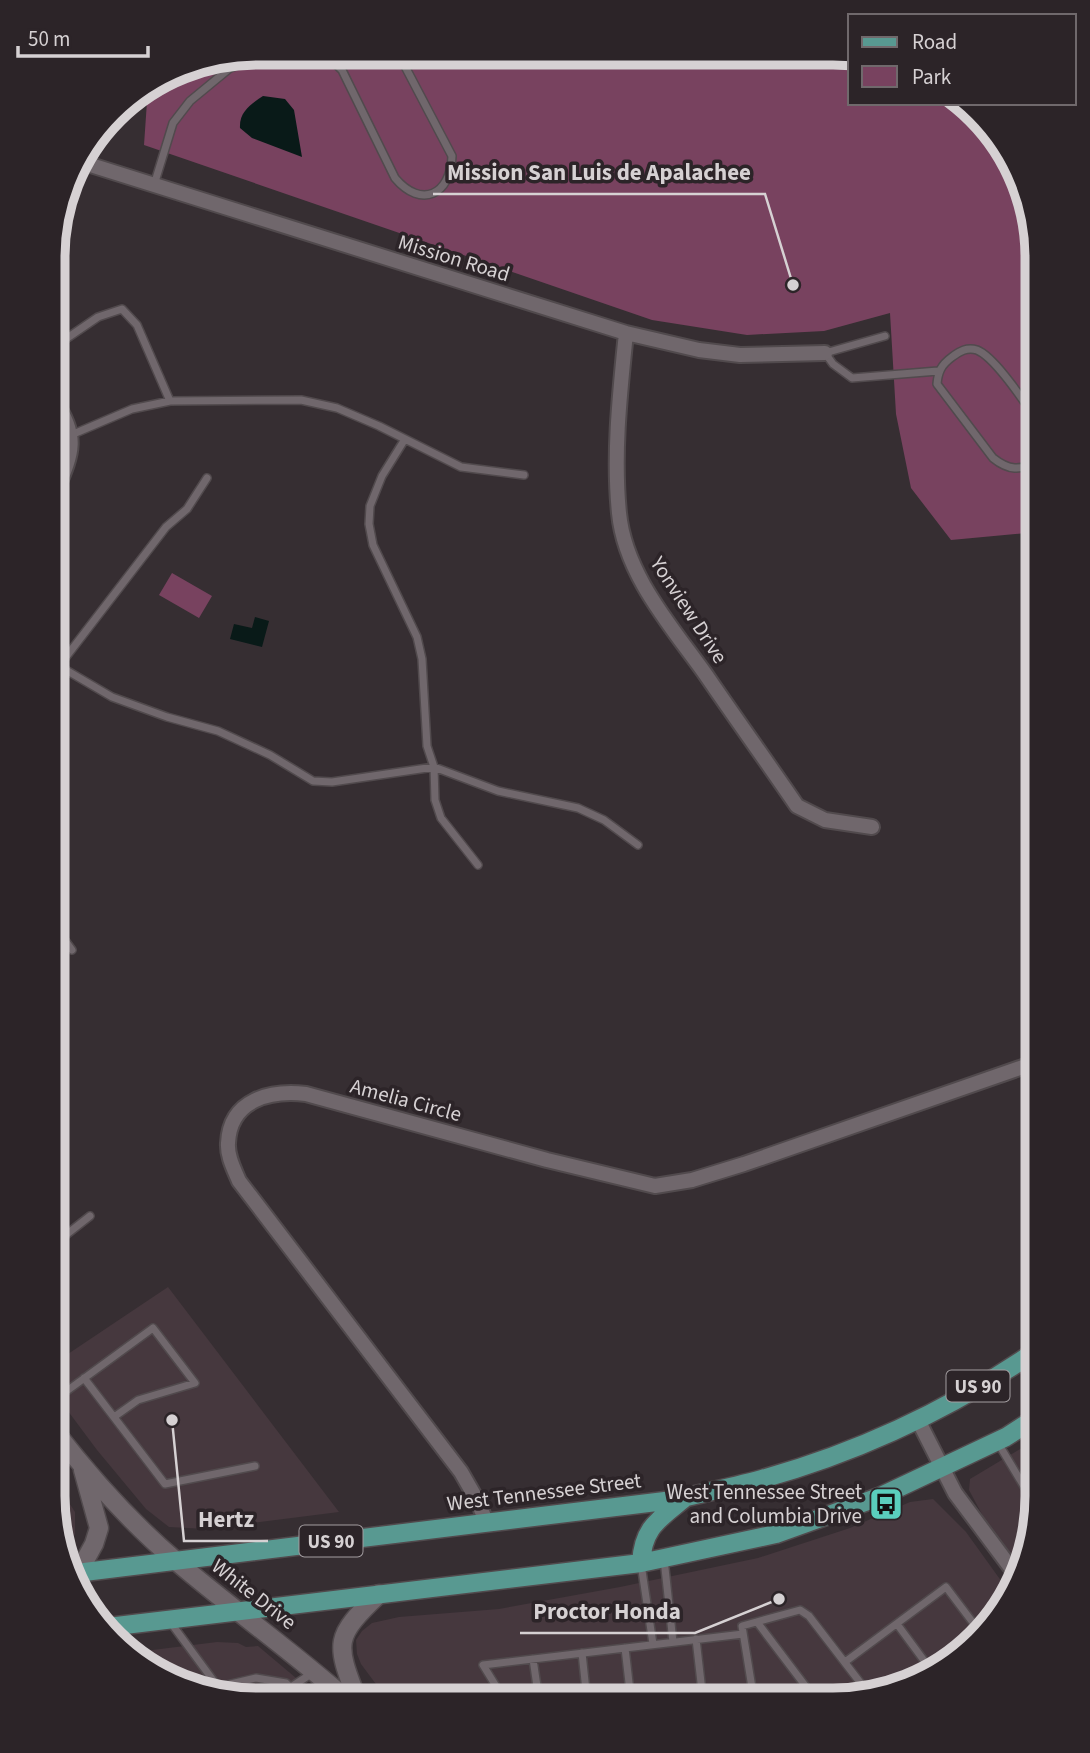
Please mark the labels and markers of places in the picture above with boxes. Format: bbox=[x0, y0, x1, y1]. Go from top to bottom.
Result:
callout: Mission San Luis de Apalachee bbox=[433, 150, 765, 194]
place label: West Tennessee Street and Columbia Drive bbox=[666, 1477, 862, 1531]
bus stop icon: West Tennessee Street and Columbia Drive bbox=[867, 1485, 905, 1523]
callout: Hertz bbox=[184, 1497, 268, 1541]
callout: Proctor Honda bbox=[520, 1589, 695, 1633]

